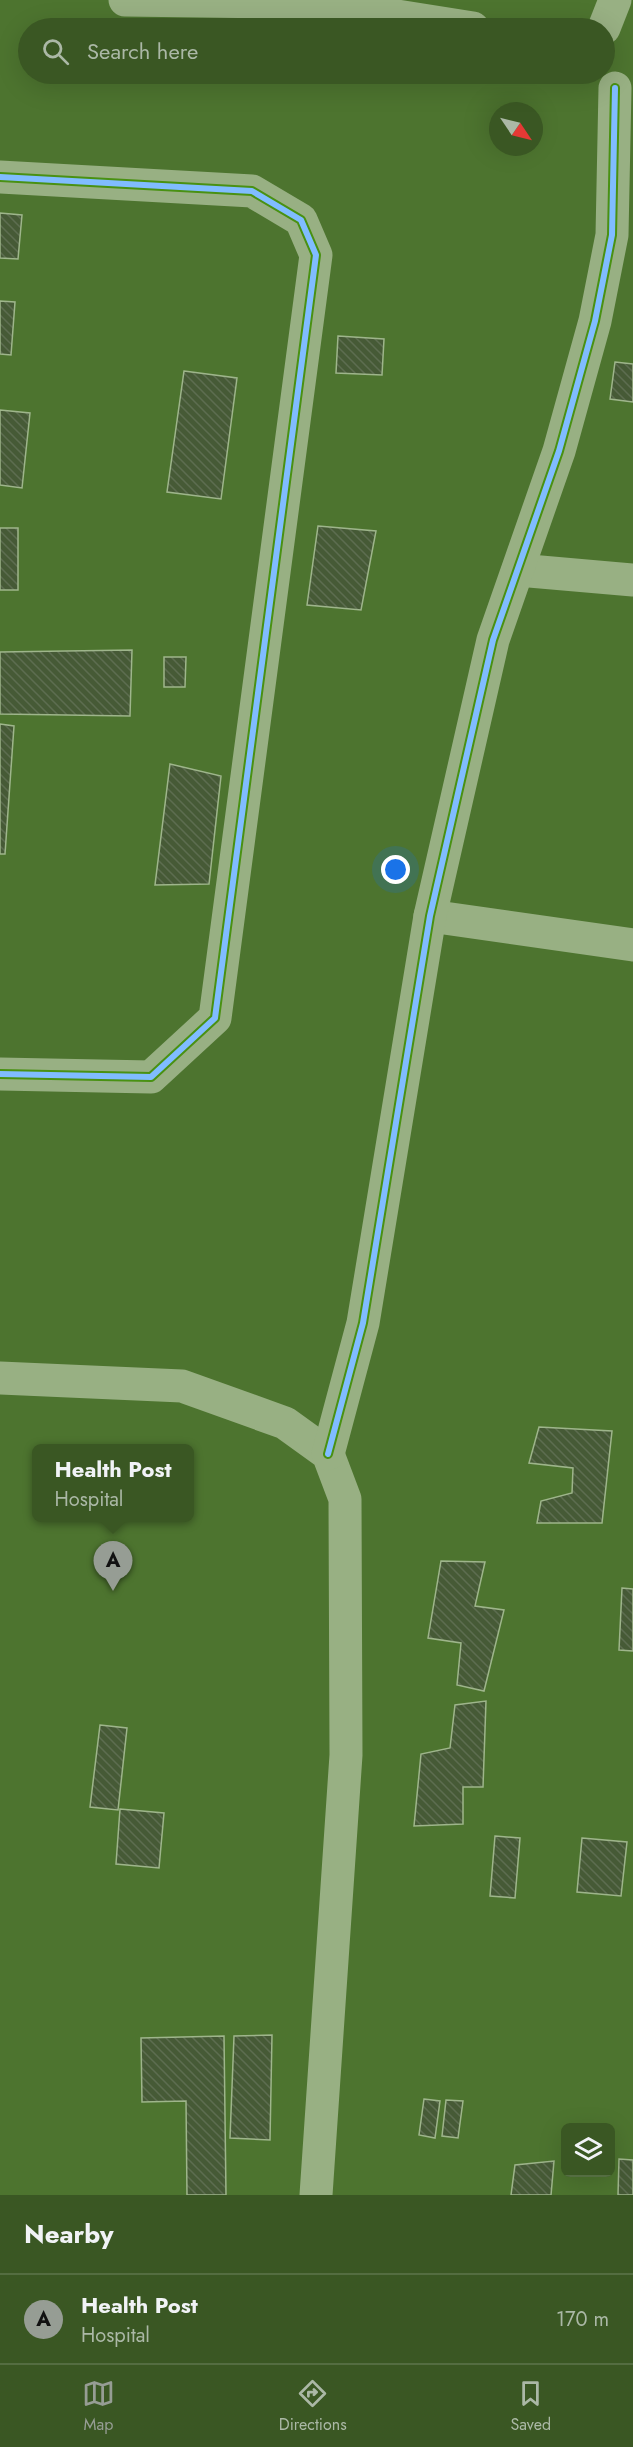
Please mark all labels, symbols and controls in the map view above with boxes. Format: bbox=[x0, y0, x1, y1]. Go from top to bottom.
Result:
search box bbox=[18, 18, 615, 84]
icon: search bbox=[39, 35, 72, 68]
text: Search here bbox=[87, 35, 198, 67]
north arrow bbox=[489, 102, 543, 156]
your location bbox=[381, 855, 410, 884]
popup bbox=[32, 1444, 194, 1522]
text: Health Post bbox=[55, 1453, 171, 1485]
text: Hospital bbox=[55, 1485, 123, 1514]
pin: A bbox=[94, 1542, 132, 1591]
map controls bbox=[561, 2123, 615, 2177]
button: layers bbox=[561, 2123, 615, 2177]
text: Nearby bbox=[24, 2215, 113, 2253]
text: Health Post bbox=[81, 2289, 198, 2321]
text: A bbox=[36, 2305, 51, 2334]
text: 170 m bbox=[556, 2305, 609, 2334]
text: Hospital bbox=[81, 2321, 150, 2350]
tab: Map bbox=[82, 2377, 115, 2436]
tab: Directions bbox=[279, 2377, 347, 2436]
tab: Saved bbox=[510, 2377, 551, 2436]

